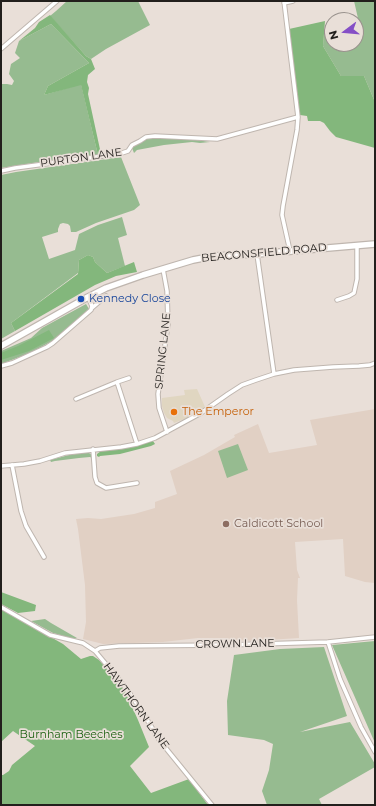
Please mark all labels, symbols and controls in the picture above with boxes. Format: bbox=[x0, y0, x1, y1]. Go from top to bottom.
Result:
north arrow bbox=[324, 12, 364, 52]
text: N bbox=[325, 29, 341, 41]
street label: PURTON LANE bbox=[39, 146, 123, 170]
street label: BEACONSFIELD ROAD bbox=[201, 241, 327, 265]
place label: Kennedy Close bbox=[89, 292, 171, 306]
marker: Kennedy Close bbox=[76, 294, 86, 304]
street label: SPRING LANE bbox=[152, 312, 174, 390]
place label: The Emperor bbox=[182, 405, 254, 419]
marker: The Emperor bbox=[169, 407, 179, 417]
place label: Caldicott School bbox=[234, 517, 323, 531]
marker: Caldicott School bbox=[221, 519, 231, 529]
street label: CROWN LANE bbox=[195, 637, 275, 651]
street label: HAWTHORN LANE bbox=[100, 660, 172, 752]
park label: Burnham Beeches bbox=[19, 728, 123, 742]

